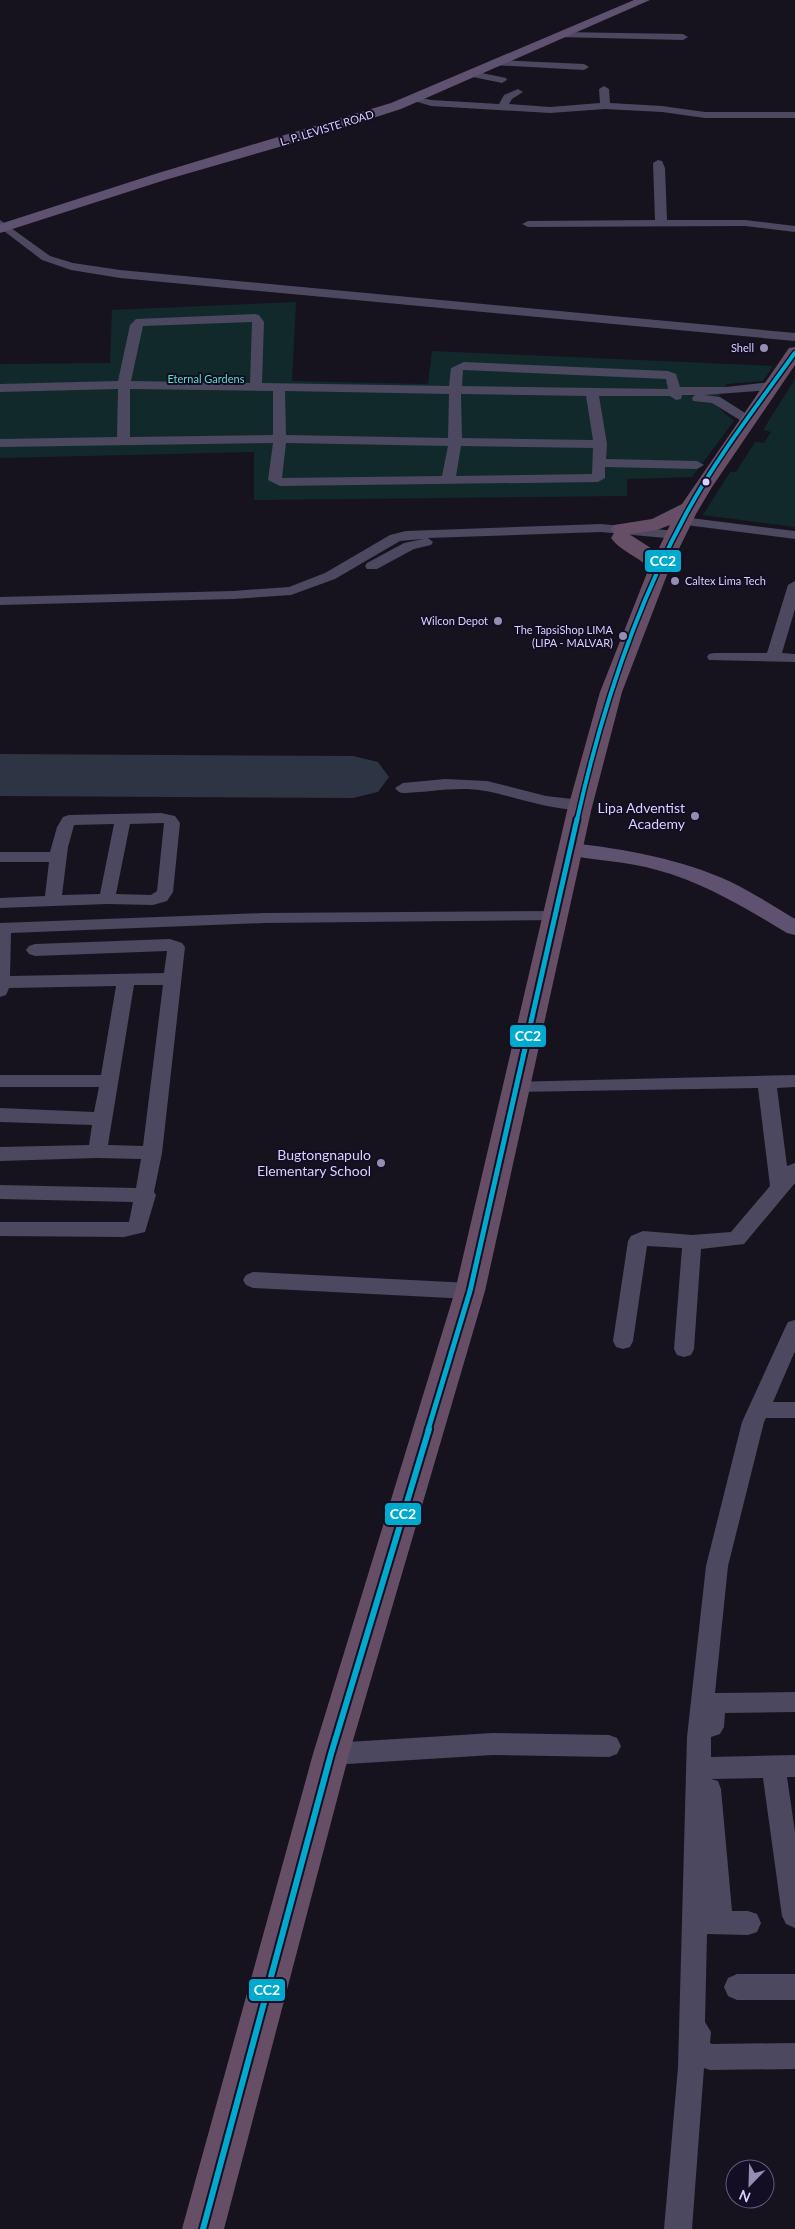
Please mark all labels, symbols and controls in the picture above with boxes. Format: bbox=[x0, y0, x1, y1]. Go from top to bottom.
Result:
street label: L. P. LEVISTE ROAD bbox=[278, 107, 375, 148]
place label: Shell bbox=[731, 341, 754, 354]
marker: Shell bbox=[758, 342, 770, 354]
park label: Eternal Gardens bbox=[168, 372, 245, 385]
unlabelled marker bbox=[701, 477, 711, 487]
line badge: CC2 bbox=[644, 549, 682, 573]
text: CC2 bbox=[650, 552, 676, 569]
place label: Caltex Lima Tech bbox=[685, 574, 766, 587]
marker: Caltex Lima Tech bbox=[669, 575, 681, 587]
place label: Wilcon Depot bbox=[421, 614, 488, 627]
marker: Wilcon Depot bbox=[492, 615, 504, 627]
place label: The TapsiShop LIMA (LIPA - MALVAR) bbox=[514, 623, 614, 649]
marker: The TapsiShop LIMA (LIPA - MALVAR) bbox=[617, 630, 629, 642]
place label: Lipa Adventist Academy bbox=[598, 799, 686, 832]
marker: Lipa Adventist Academy bbox=[689, 810, 701, 822]
line badge: CC2 bbox=[509, 1024, 547, 1048]
text: CC2 bbox=[515, 1027, 541, 1044]
place label: Bugtongnapulo Elementary School bbox=[257, 1146, 371, 1179]
marker: Bugtongnapulo Elementary School bbox=[375, 1157, 387, 1169]
line badge: CC2 bbox=[384, 1502, 422, 1526]
text: CC2 bbox=[390, 1505, 416, 1522]
line badge: CC2 bbox=[248, 1978, 286, 2002]
text: CC2 bbox=[254, 1981, 280, 1998]
north arrow bbox=[725, 2159, 775, 2209]
text: N bbox=[736, 2186, 753, 2206]

